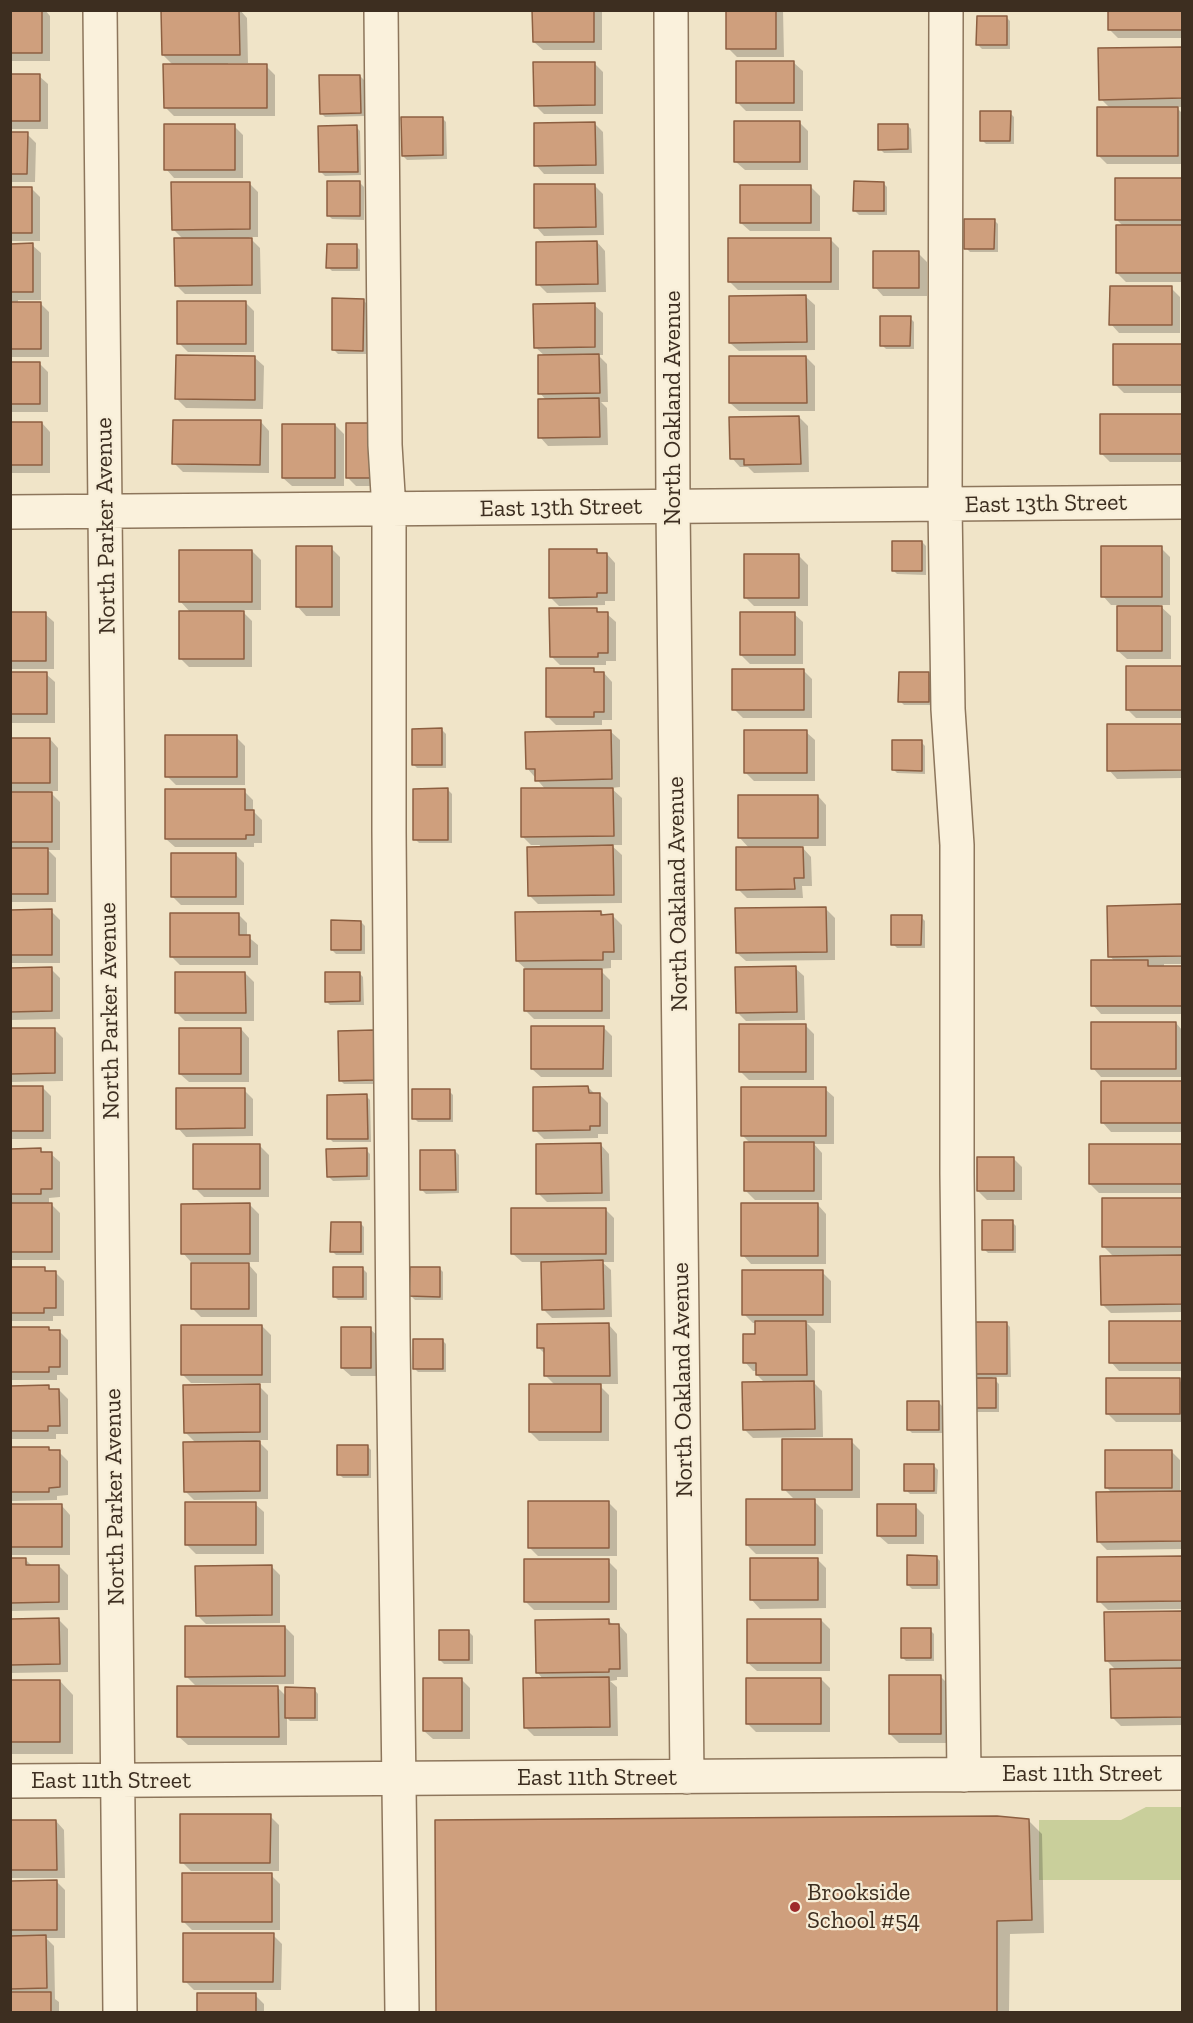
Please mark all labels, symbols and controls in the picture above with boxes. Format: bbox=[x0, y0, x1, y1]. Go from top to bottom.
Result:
street label: North Oakland Avenue bbox=[659, 290, 687, 526]
street label: North Parker Avenue bbox=[90, 417, 122, 635]
street label: East 13th Street bbox=[964, 488, 1128, 520]
street label: East 13th Street bbox=[479, 492, 643, 524]
street label: North Oakland Avenue bbox=[662, 776, 694, 1012]
street label: North Parker Avenue bbox=[94, 902, 126, 1120]
street label: North Oakland Avenue bbox=[667, 1262, 699, 1498]
street label: North Parker Avenue bbox=[99, 1388, 131, 1606]
street label: East 11th Street bbox=[1002, 1760, 1162, 1788]
street label: East 11th Street bbox=[517, 1764, 677, 1792]
street label: East 11th Street bbox=[31, 1767, 191, 1795]
place label: Brookside School #54 bbox=[807, 1879, 920, 1935]
marker: Brookside School #54 bbox=[788, 1900, 802, 1914]

